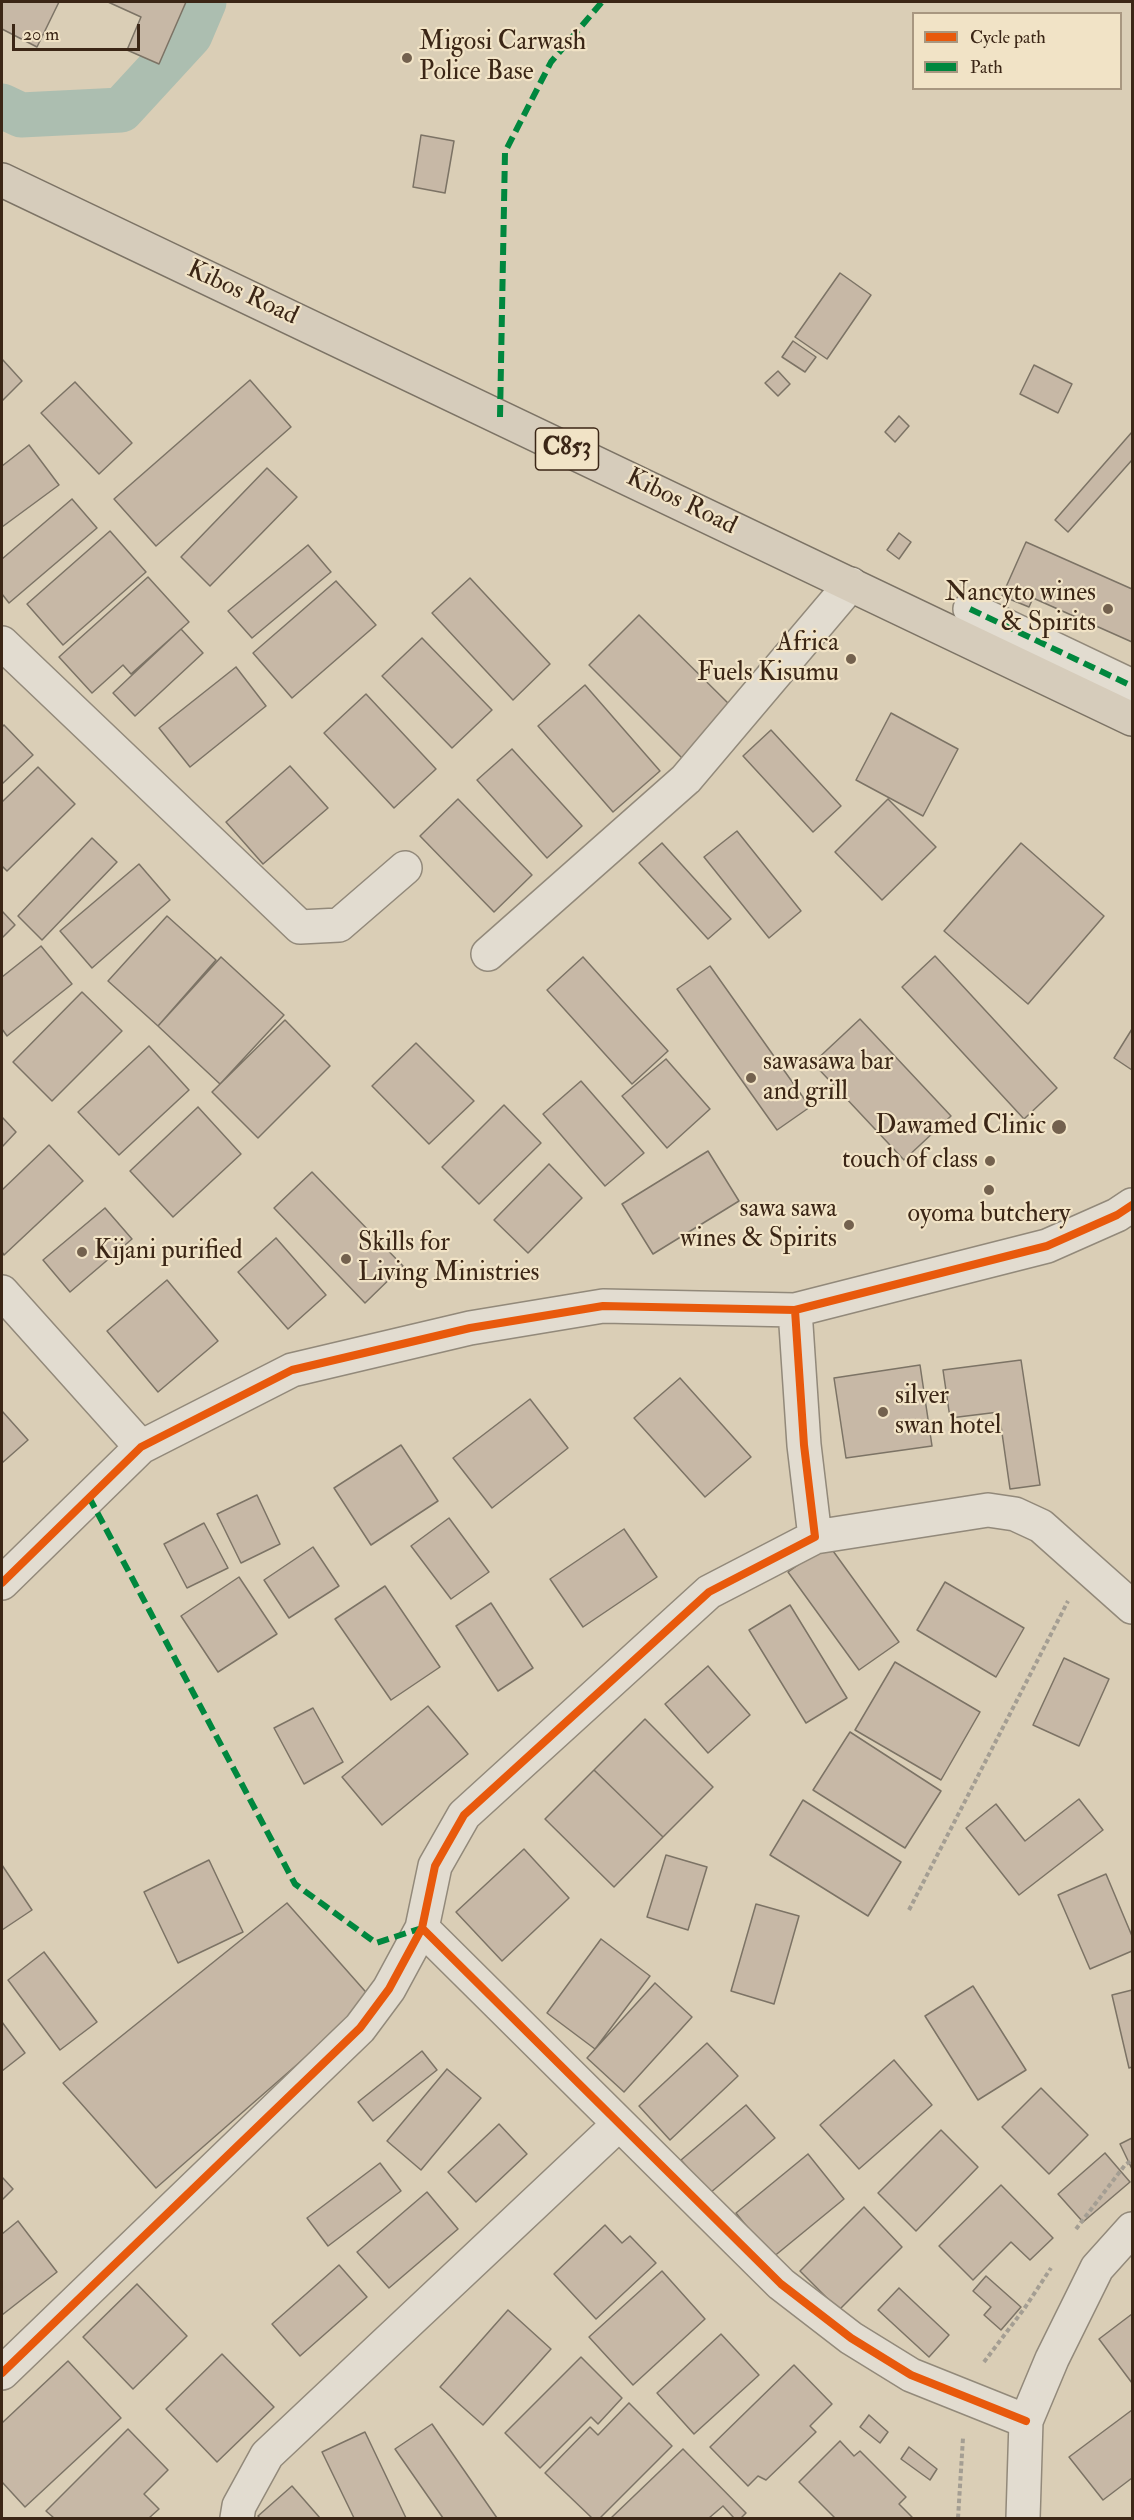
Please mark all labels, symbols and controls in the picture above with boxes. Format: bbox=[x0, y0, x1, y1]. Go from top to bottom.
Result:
scale bar bbox=[15, 12, 142, 50]
legend bbox=[912, 12, 1122, 90]
text: 20 m bbox=[23, 23, 59, 46]
text: Cycle path bbox=[970, 26, 1046, 49]
place label: Migosi Carwash Police Base bbox=[419, 27, 586, 88]
marker: Migosi Carwash Police Base bbox=[400, 51, 414, 65]
text: Path bbox=[970, 56, 1003, 79]
street label: Kibos Road bbox=[181, 255, 303, 333]
road number: C853 bbox=[536, 428, 598, 470]
street label: Kibos Road bbox=[621, 463, 741, 543]
place label: Nancyto wines & Spirits bbox=[945, 578, 1096, 640]
marker: Nancyto wines & Spirits bbox=[1101, 602, 1115, 616]
place label: Africa Fuels Kisumu bbox=[697, 628, 839, 690]
marker: Africa Fuels Kisumu bbox=[844, 652, 858, 666]
place label: sawasawa bar and grill bbox=[763, 1047, 894, 1108]
marker: sawasawa bar and grill bbox=[744, 1071, 758, 1085]
place label: Dawamed Clinic bbox=[875, 1111, 1046, 1143]
marker: Dawamed Clinic bbox=[1050, 1118, 1068, 1136]
place label: touch of class bbox=[842, 1145, 978, 1177]
marker: touch of class bbox=[983, 1154, 997, 1168]
marker: oyoma butchery bbox=[982, 1183, 996, 1197]
place label: sawa sawa wines & Spirits bbox=[680, 1194, 837, 1256]
place label: oyoma butchery bbox=[907, 1199, 1071, 1231]
marker: sawa sawa wines & Spirits bbox=[842, 1218, 856, 1232]
place label: Skills for Living Ministries bbox=[358, 1228, 539, 1290]
place label: Kijani purified bbox=[94, 1236, 243, 1268]
marker: Kijani purified bbox=[75, 1245, 89, 1259]
marker: Skills for Living Ministries bbox=[339, 1252, 353, 1266]
place label: silver swan hotel bbox=[895, 1381, 1002, 1442]
marker: silver swan hotel bbox=[876, 1405, 890, 1419]

